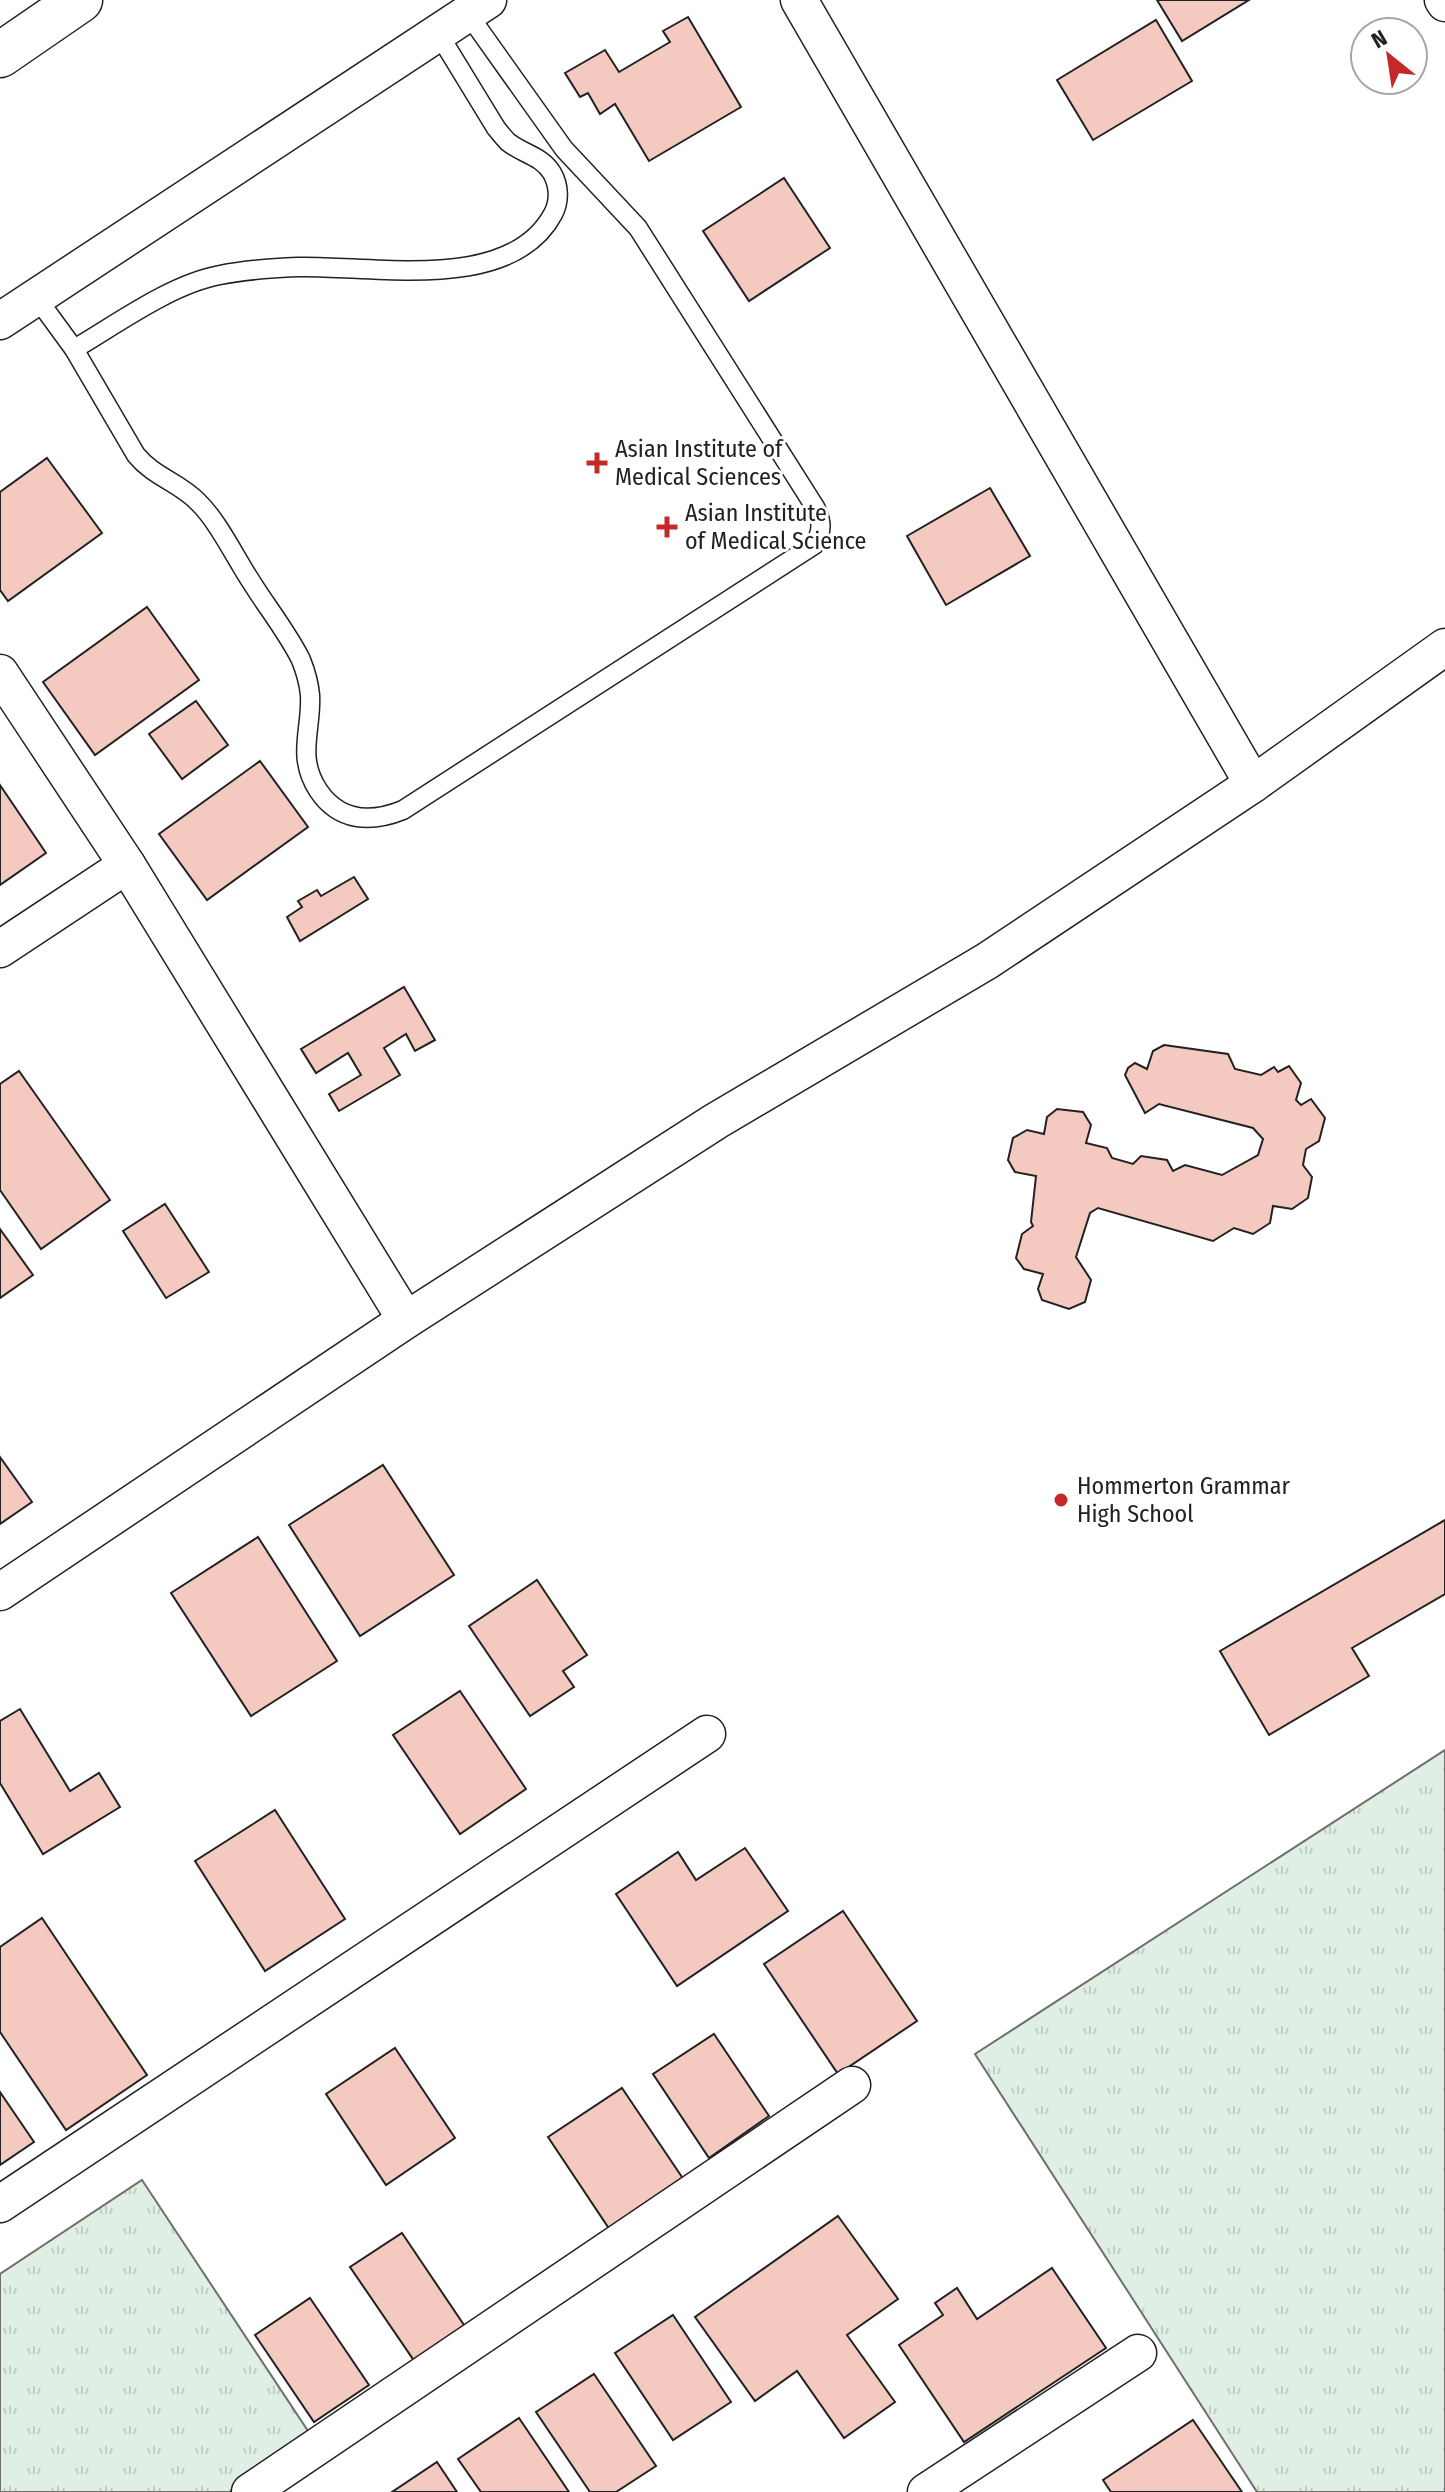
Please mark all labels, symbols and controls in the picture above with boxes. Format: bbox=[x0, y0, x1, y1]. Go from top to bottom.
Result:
north arrow bbox=[1349, 16, 1429, 96]
text: N bbox=[1367, 24, 1392, 54]
place label: Asian Institute of Medical Sciences bbox=[615, 435, 784, 491]
marker: Asian Institute of Medical Sciences bbox=[586, 452, 608, 474]
place label: Asian Institute of Medical Science bbox=[685, 499, 866, 555]
marker: Asian Institute of Medical Science bbox=[656, 516, 678, 538]
place label: Hommerton Grammar High School bbox=[1077, 1472, 1291, 1528]
marker: Hommerton Grammar High School bbox=[1052, 1491, 1070, 1509]

